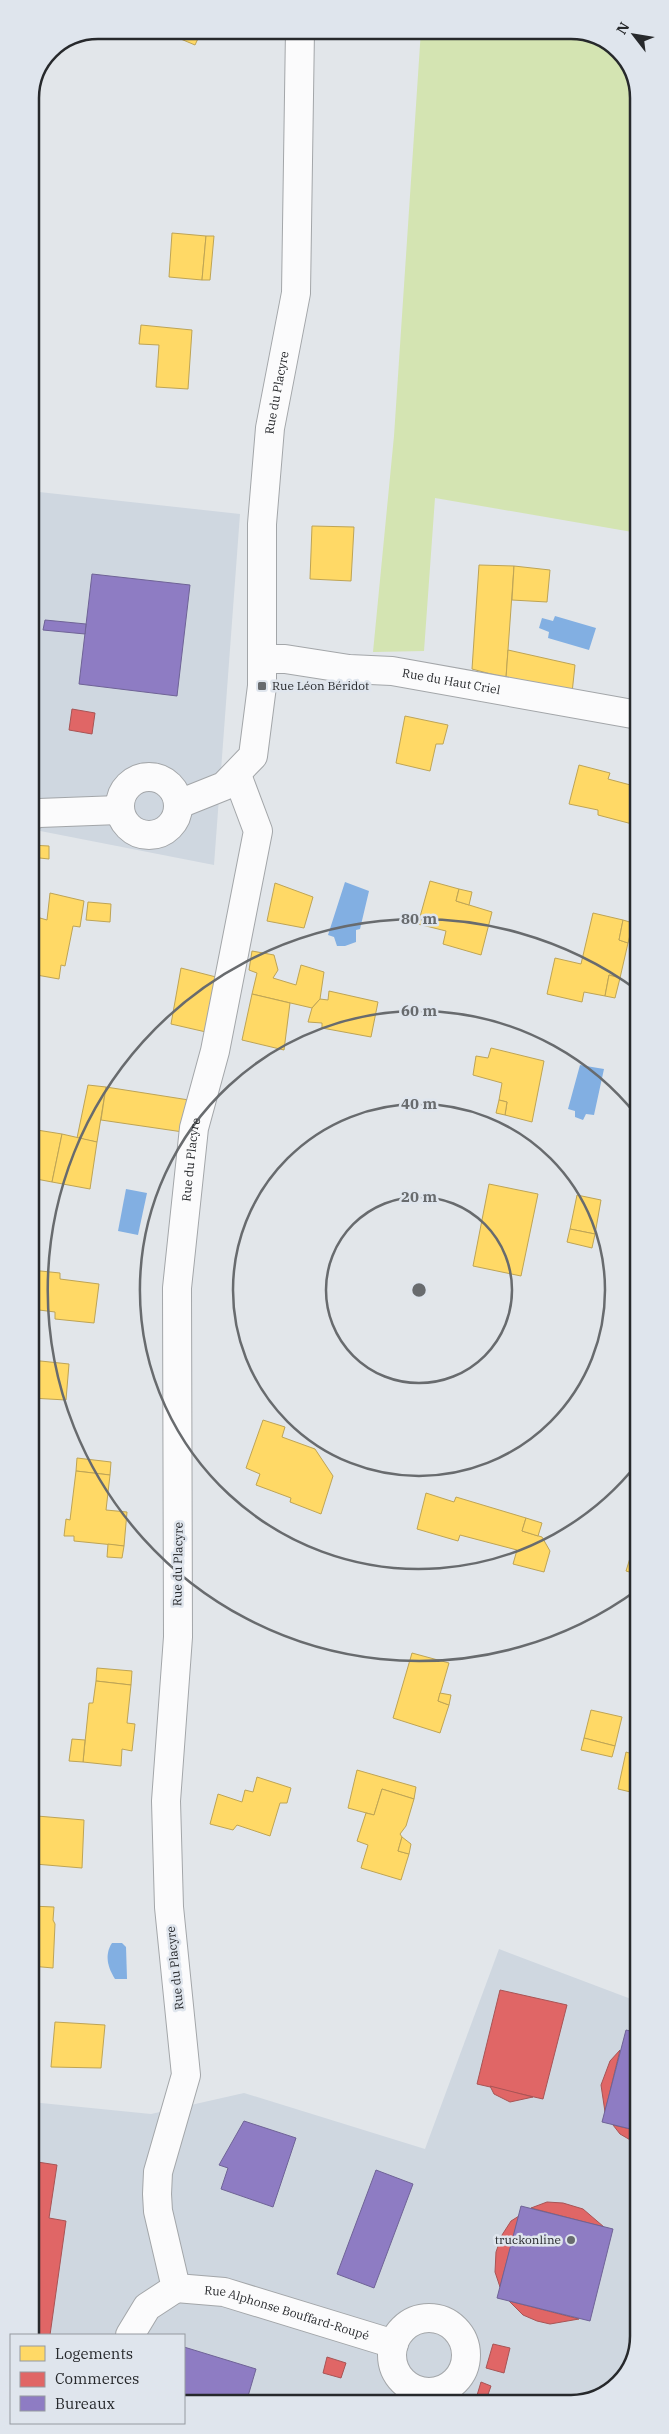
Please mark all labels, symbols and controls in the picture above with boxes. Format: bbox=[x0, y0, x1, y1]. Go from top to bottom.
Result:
north arrow bbox=[609, 10, 659, 60]
text: N bbox=[612, 19, 633, 38]
street label: Rue du Placyre bbox=[262, 350, 292, 435]
street label: Rue du Haut Criel bbox=[401, 665, 502, 697]
place label: Rue Léon Béridot bbox=[272, 678, 369, 693]
marker: Rue Léon Béridot bbox=[256, 680, 268, 692]
text: 80 m bbox=[401, 909, 437, 928]
text: 60 m bbox=[401, 1001, 437, 1020]
text: 40 m bbox=[401, 1094, 437, 1113]
street label: Rue du Placyre bbox=[178, 1116, 203, 1202]
text: 20 m bbox=[401, 1187, 437, 1206]
centre of rings bbox=[410, 1281, 428, 1299]
street label: Rue du Placyre bbox=[169, 1522, 186, 1606]
street label: Rue du Placyre bbox=[163, 1925, 186, 2011]
place label: truckonline bbox=[495, 2232, 561, 2247]
marker: truckonline bbox=[565, 2234, 577, 2246]
street label: Rue Alphonse Bouffard-Roupé bbox=[204, 2282, 371, 2343]
legend bbox=[10, 2334, 185, 2424]
text: Logements bbox=[55, 2344, 133, 2363]
text: Commerces bbox=[55, 2369, 139, 2388]
text: Bureaux bbox=[55, 2394, 115, 2413]

